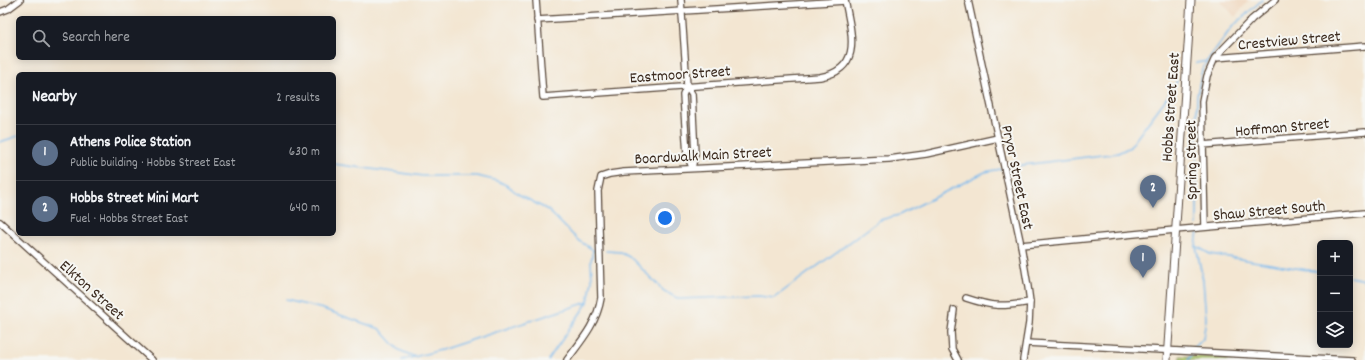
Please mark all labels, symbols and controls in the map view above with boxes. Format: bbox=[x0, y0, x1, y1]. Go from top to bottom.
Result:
search box bbox=[16, 16, 336, 60]
street label: Crestview Street bbox=[1237, 26, 1342, 57]
icon: search bbox=[30, 27, 52, 49]
text: Search here bbox=[62, 27, 130, 49]
street label: Hobbs Street East bbox=[1156, 52, 1187, 163]
street label: Eastmoor Street bbox=[629, 60, 732, 90]
text: Nearby bbox=[32, 86, 76, 110]
text: 2 results bbox=[276, 89, 320, 108]
street label: Hoffman Street bbox=[1234, 113, 1330, 144]
street label: Spring Street bbox=[1180, 120, 1205, 200]
street label: Pryor Street East bbox=[994, 123, 1039, 232]
text: Athens Police Station bbox=[70, 132, 191, 154]
street label: Boardwalk Main Street bbox=[634, 141, 772, 172]
text: 1 bbox=[44, 143, 46, 162]
text: 630 m bbox=[289, 143, 320, 162]
text: Public building · Hobbs Street East bbox=[70, 154, 236, 173]
pin: 2 bbox=[1140, 175, 1166, 208]
text: Hobbs Street Mini Mart bbox=[70, 188, 199, 210]
street label: Shaw Street South bbox=[1212, 195, 1326, 228]
text: 2 bbox=[42, 199, 48, 218]
text: 640 m bbox=[289, 199, 320, 218]
your location bbox=[655, 208, 675, 228]
text: Fuel · Hobbs Street East bbox=[70, 210, 188, 229]
map controls bbox=[1317, 240, 1353, 348]
button: + bbox=[1317, 240, 1353, 276]
pin: 1 bbox=[1130, 245, 1156, 278]
street label: Elkton Street bbox=[54, 255, 129, 326]
button: − bbox=[1317, 276, 1353, 312]
button: layers bbox=[1317, 312, 1353, 348]

